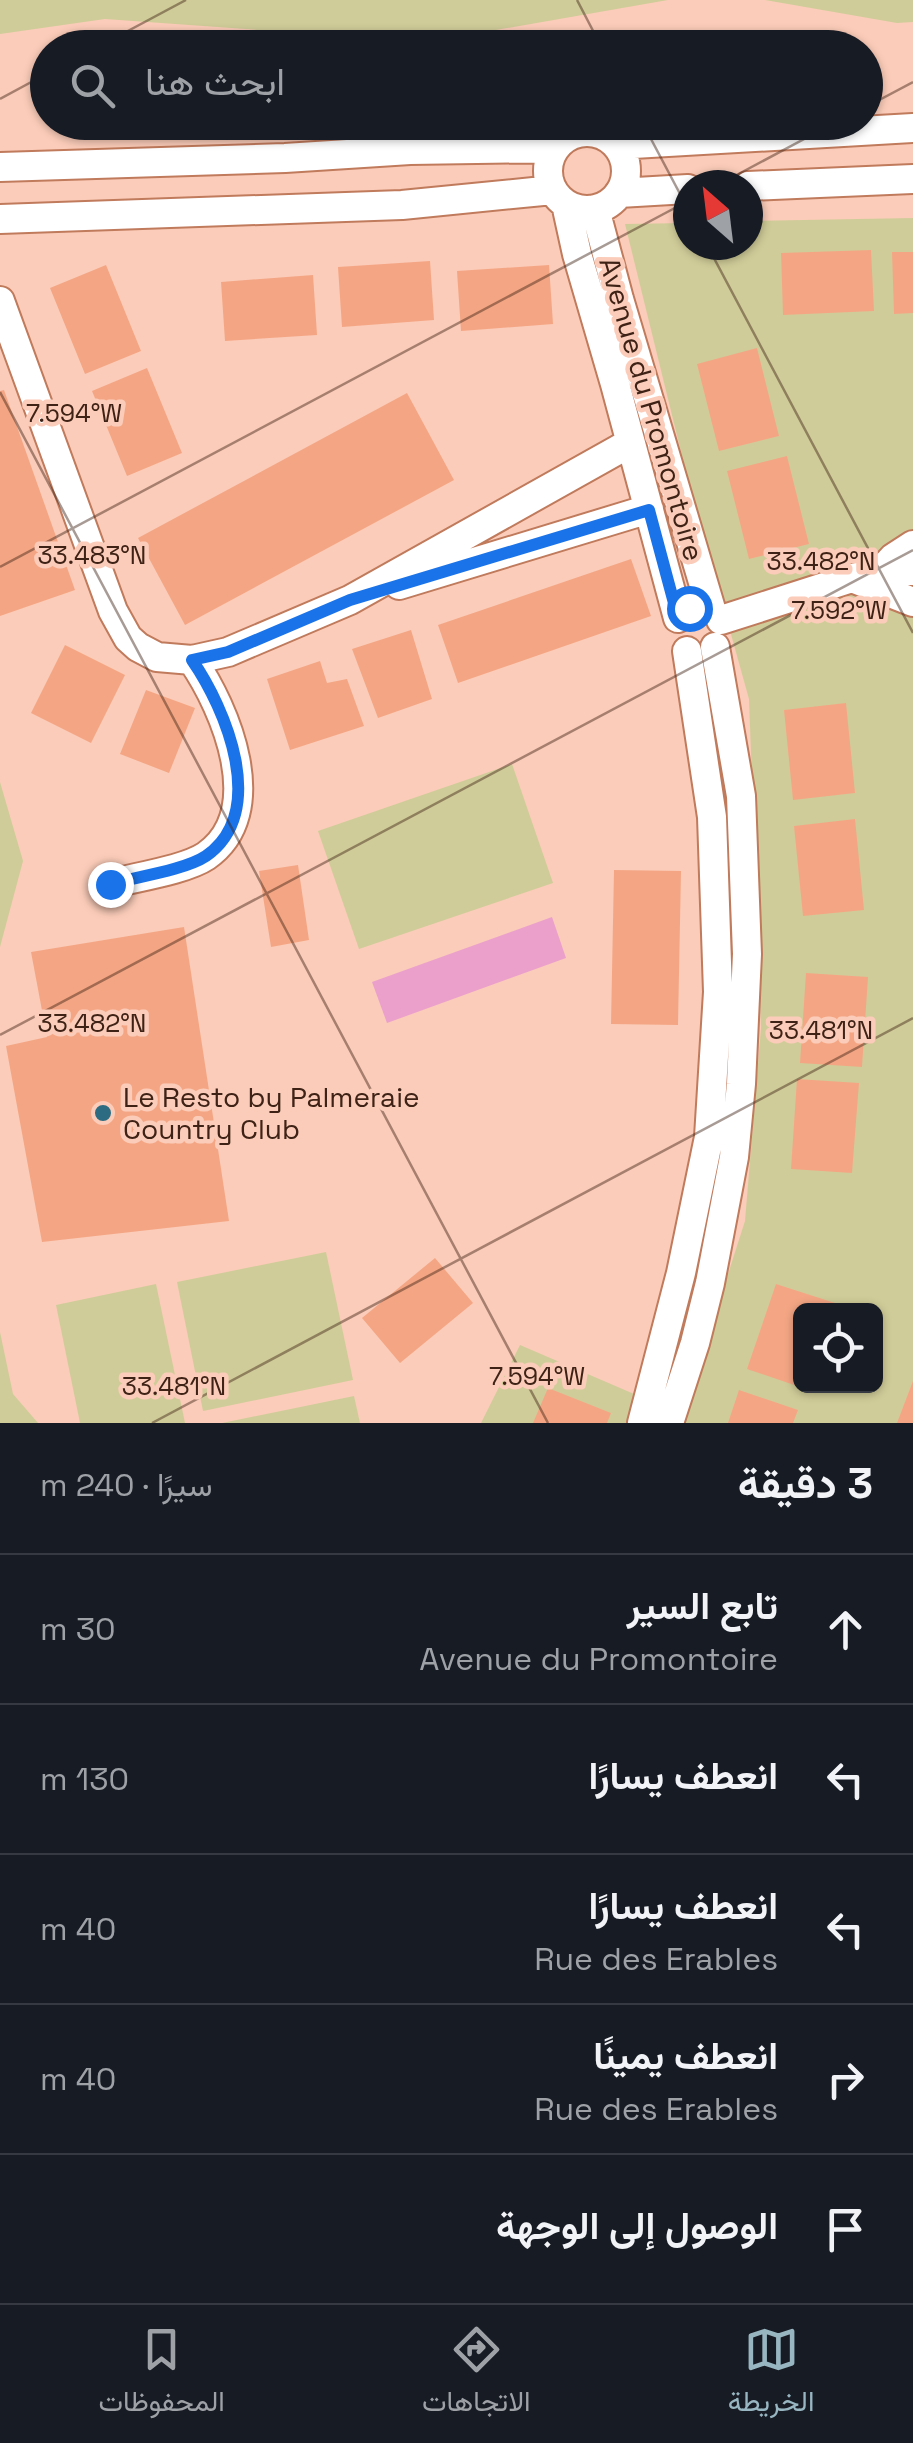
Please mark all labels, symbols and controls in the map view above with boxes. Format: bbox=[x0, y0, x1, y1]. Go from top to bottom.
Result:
search box bbox=[30, 30, 883, 140]
icon: search bbox=[65, 58, 120, 113]
text: ابحث هنا bbox=[145, 58, 285, 106]
north arrow bbox=[673, 170, 763, 260]
street label: Avenue du Promontoire bbox=[591, 253, 713, 565]
text: 7.594°W bbox=[26, 397, 122, 429]
text: 33.483°N bbox=[38, 539, 146, 571]
text: 33.482°N bbox=[767, 545, 875, 577]
route start bbox=[667, 586, 713, 632]
text: 7.592°W bbox=[791, 594, 887, 626]
route end bbox=[88, 862, 134, 908]
text: 33.482°N bbox=[38, 1007, 146, 1039]
text: 33.481°N bbox=[769, 1014, 873, 1046]
place label: Le Resto by Palmeraie Country Club bbox=[123, 1079, 420, 1147]
marker: Le Resto by Palmeraie Country Club bbox=[92, 1102, 114, 1124]
map controls bbox=[793, 1303, 883, 1393]
button: locate bbox=[793, 1303, 883, 1393]
text: 7.594°W bbox=[489, 1360, 585, 1392]
text: 33.481°N bbox=[122, 1370, 226, 1402]
text: 3 دقيقة bbox=[738, 1457, 873, 1510]
text: سيرًا · 240 m bbox=[40, 1465, 213, 1505]
text: تابع السير bbox=[627, 1582, 778, 1630]
icon: ahead bbox=[818, 1602, 873, 1657]
text: 30 m bbox=[40, 1609, 116, 1649]
text: Avenue du Promontoire bbox=[419, 1639, 778, 1679]
text: انعطف يسارًا bbox=[588, 1752, 778, 1800]
icon: left bbox=[818, 1752, 873, 1807]
text: 130 m bbox=[40, 1759, 129, 1799]
text: انعطف يسارًا bbox=[588, 1882, 778, 1930]
icon: left bbox=[818, 1902, 873, 1957]
text: 40 m bbox=[40, 1909, 116, 1949]
text: Rue des Erables bbox=[534, 1939, 778, 1979]
text: انعطف يمينًا bbox=[593, 2032, 778, 2080]
icon: right bbox=[818, 2052, 873, 2107]
text: 40 m bbox=[40, 2059, 116, 2099]
text: Rue des Erables bbox=[534, 2089, 778, 2129]
text: الوصول إلى الوجهة bbox=[496, 2202, 778, 2250]
icon: arrive bbox=[818, 2202, 873, 2257]
tab: المحفوظات bbox=[99, 2322, 225, 2426]
tab: الاتجاهات bbox=[422, 2322, 531, 2426]
tab: الخريطة bbox=[728, 2322, 814, 2426]

